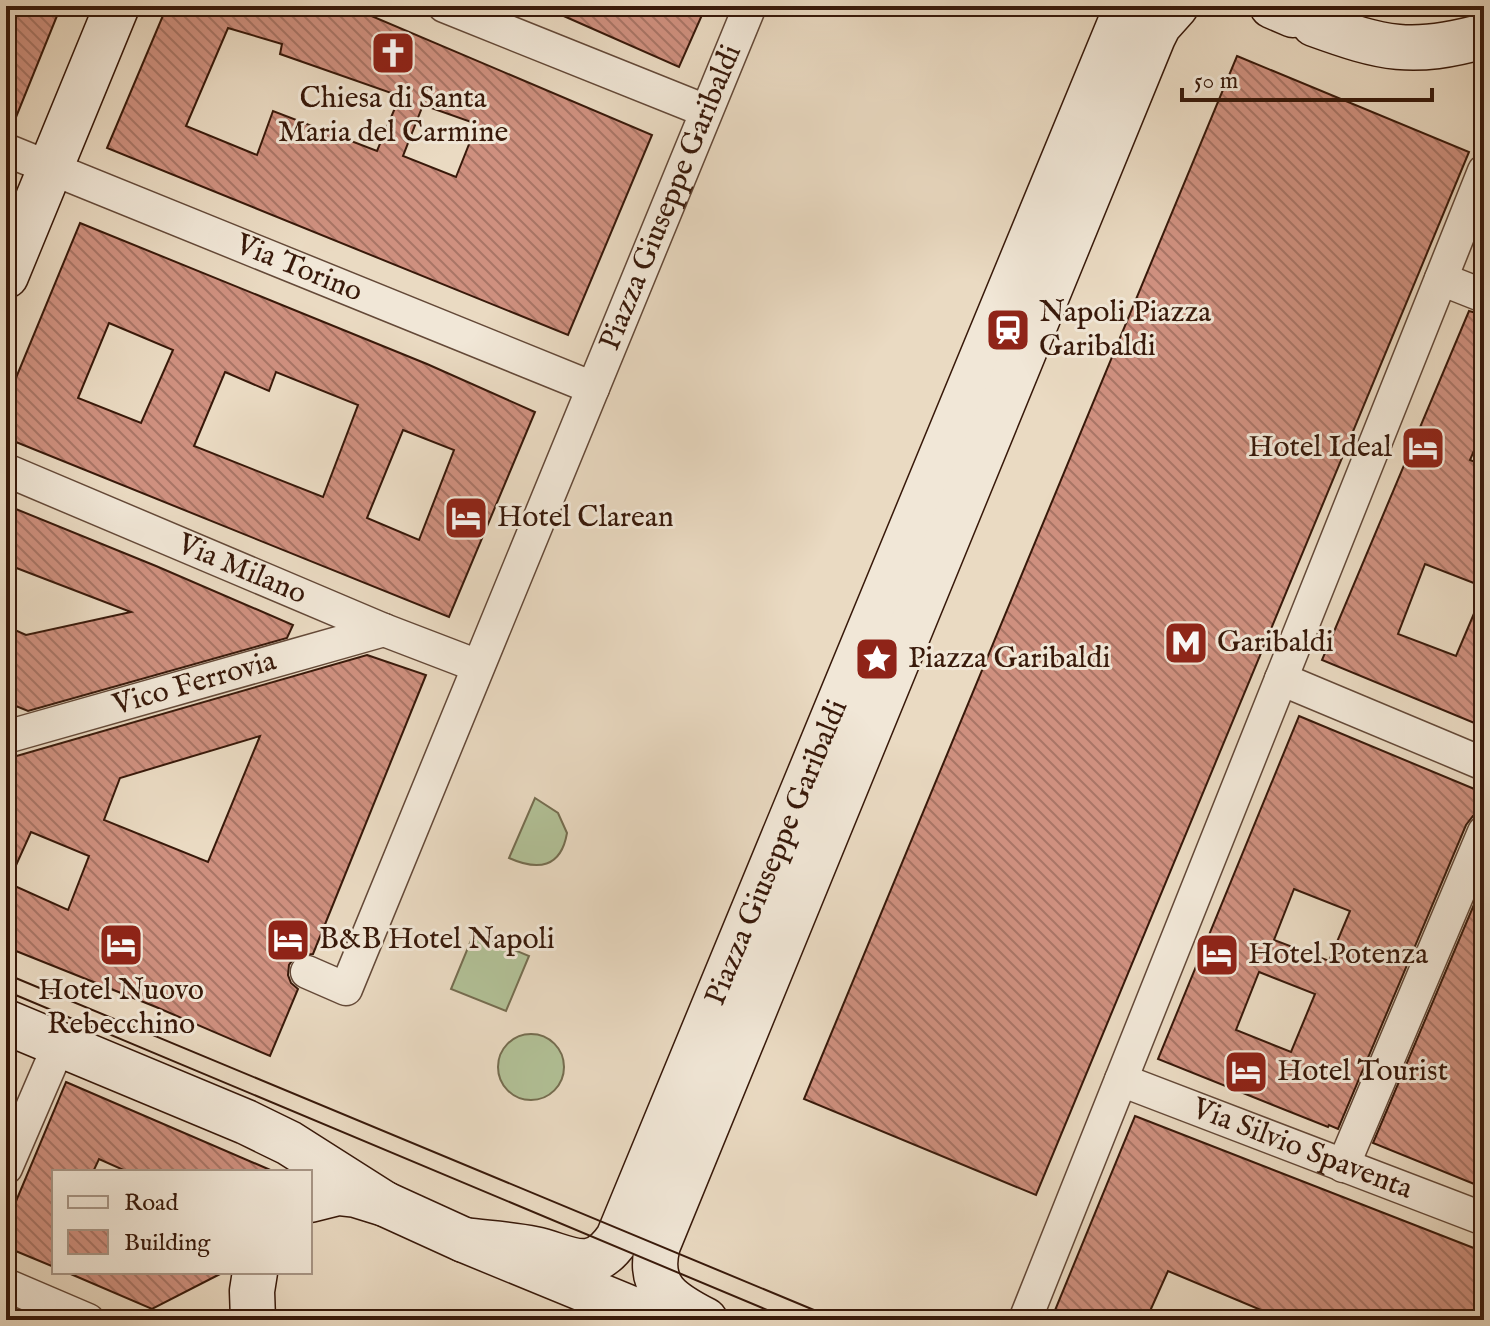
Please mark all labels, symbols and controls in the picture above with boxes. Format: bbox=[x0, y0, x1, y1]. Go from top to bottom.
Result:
church icon: Chiesa di Santa Maria del Carmine bbox=[369, 29, 417, 77]
street label: Piazza Giuseppe Garibaldi bbox=[591, 39, 751, 356]
scale bar bbox=[1182, 52, 1432, 102]
text: 50 m bbox=[1194, 66, 1238, 97]
place label: Chiesa di Santa Maria del Carmine bbox=[278, 80, 508, 152]
street label: Via Torino bbox=[229, 226, 368, 311]
place label: Napoli Piazza Garibaldi bbox=[1039, 294, 1211, 366]
station icon: Napoli Piazza Garibaldi bbox=[984, 306, 1032, 354]
hotel icon: Hotel Ideal bbox=[1399, 424, 1447, 472]
place label: Hotel Ideal bbox=[1248, 429, 1393, 467]
hotel icon: Hotel Clarean bbox=[442, 494, 490, 542]
place label: Hotel Clarean bbox=[497, 499, 674, 537]
street label: Via Milano bbox=[170, 525, 312, 614]
metro station icon: Garibaldi bbox=[1162, 619, 1210, 667]
place label: Garibaldi bbox=[1217, 624, 1334, 662]
place icon: Piazza Garibaldi bbox=[853, 635, 901, 683]
place label: Piazza Garibaldi bbox=[908, 640, 1111, 678]
street label: Vico Ferrovia bbox=[108, 642, 281, 725]
street label: Piazza Giuseppe Garibaldi bbox=[697, 694, 857, 1011]
hotel icon: B&B Hotel Napoli bbox=[264, 916, 312, 964]
hotel icon: Hotel Nuovo Rebecchino bbox=[97, 921, 145, 969]
place label: B&B Hotel Napoli bbox=[319, 921, 555, 959]
hotel icon: Hotel Potenza bbox=[1193, 931, 1241, 979]
place label: Hotel Potenza bbox=[1248, 936, 1428, 974]
place label: Hotel Nuovo Rebecchino bbox=[38, 972, 204, 1044]
hotel icon: Hotel Tourist bbox=[1222, 1048, 1270, 1096]
place label: Hotel Tourist bbox=[1277, 1053, 1448, 1091]
street label: Via Silvio Spaventa bbox=[1186, 1090, 1418, 1209]
legend bbox=[52, 1170, 312, 1274]
text: Road bbox=[124, 1188, 178, 1219]
text: Building bbox=[124, 1228, 211, 1259]

